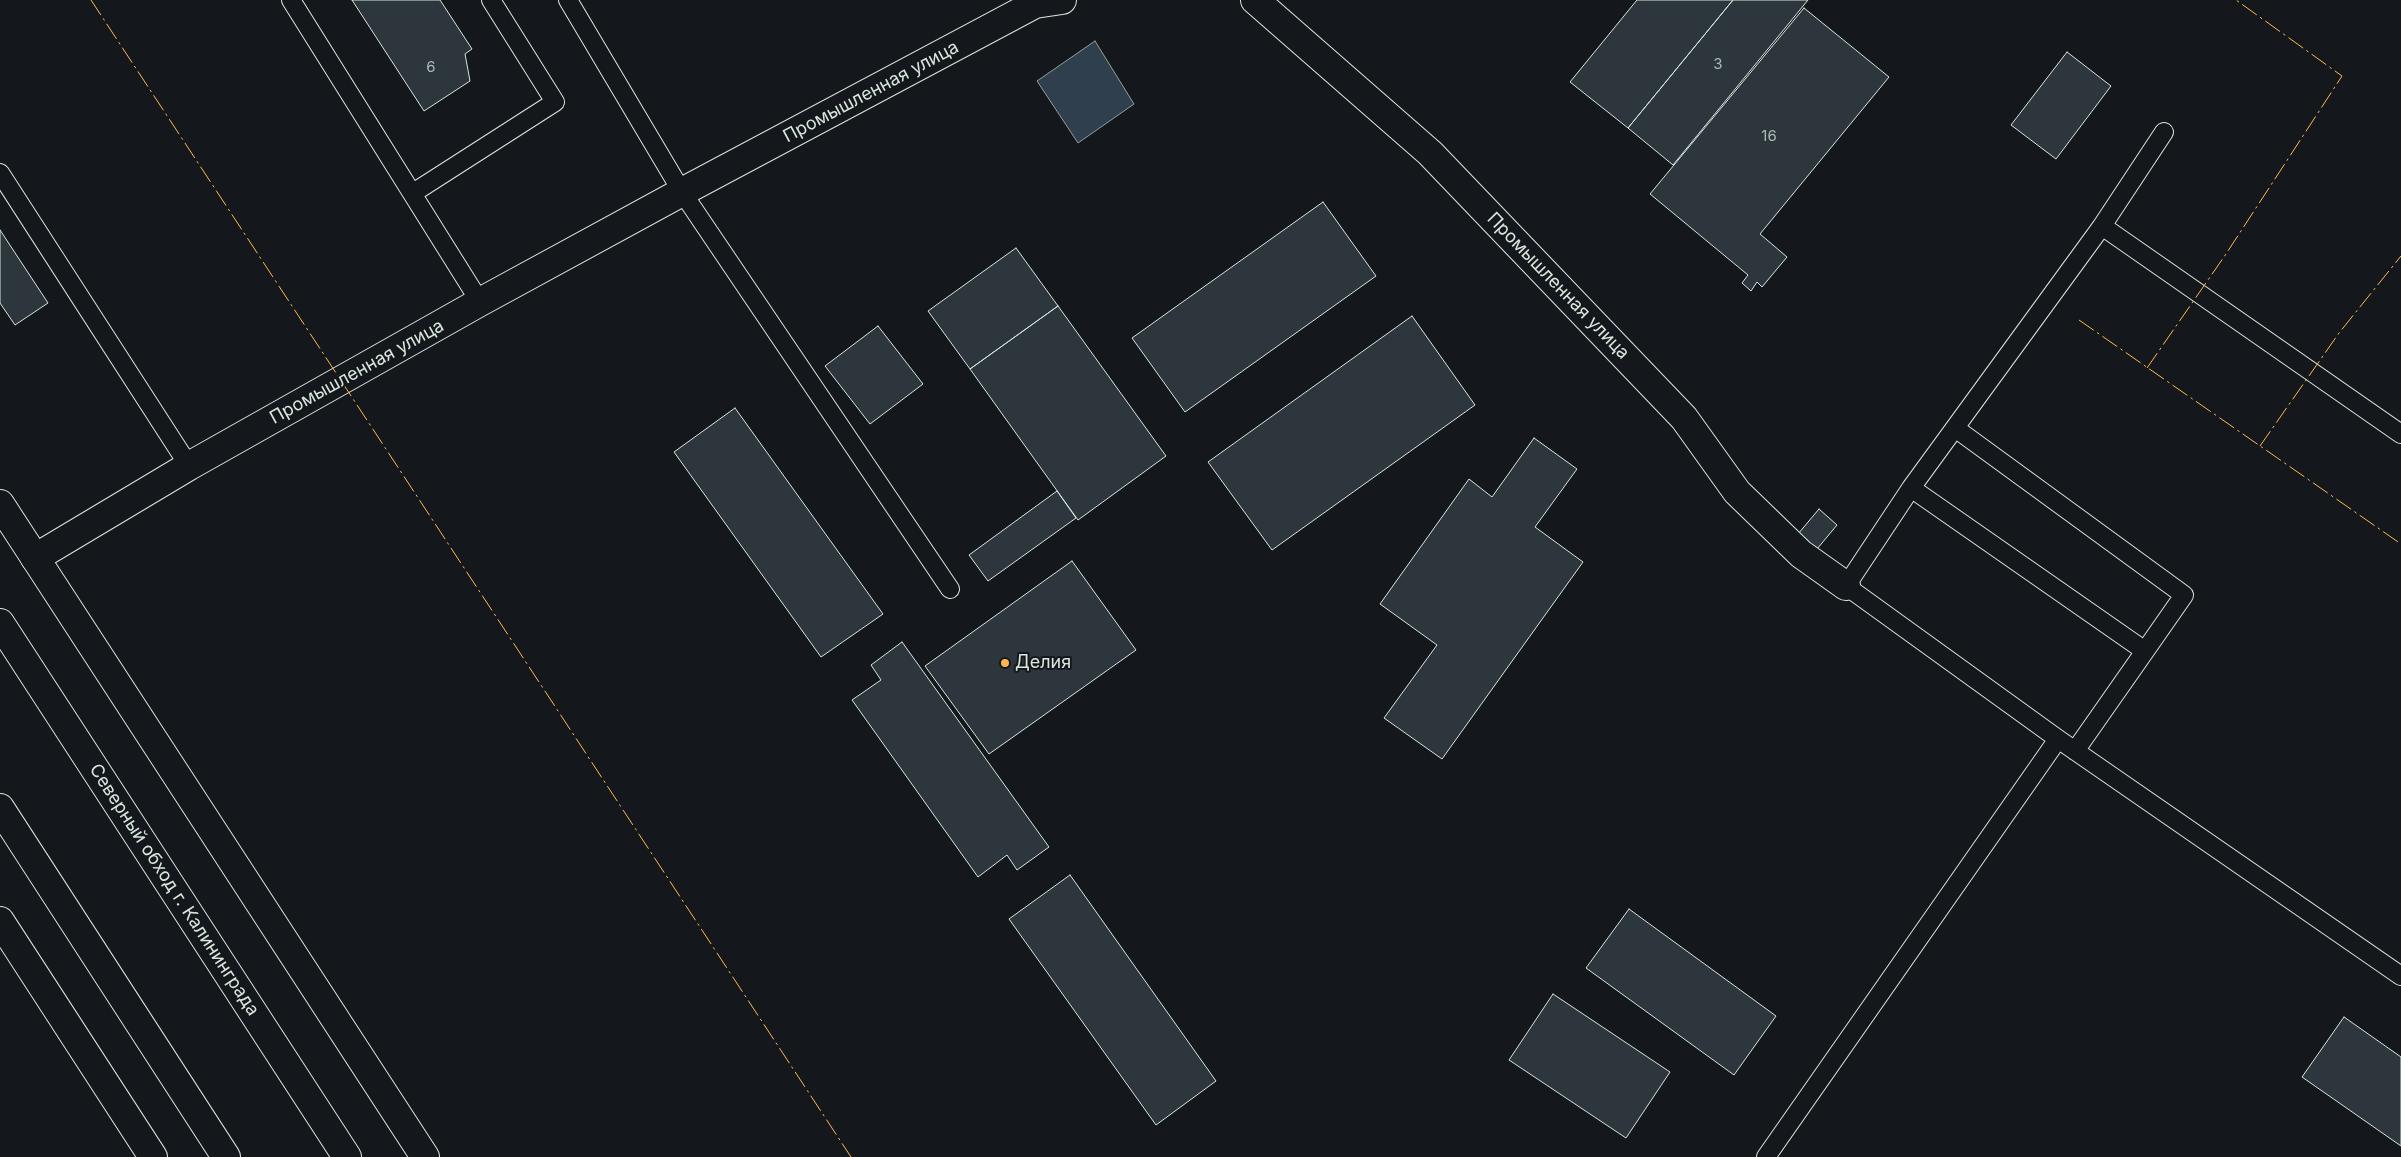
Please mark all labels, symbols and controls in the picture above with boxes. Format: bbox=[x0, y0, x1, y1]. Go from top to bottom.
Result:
street label: Промышленная улица bbox=[780, 37, 962, 147]
house number: 3 bbox=[1713, 55, 1723, 73]
house number: 6 bbox=[426, 58, 436, 76]
house number: 16 bbox=[1761, 127, 1777, 145]
street label: Промышленная улица bbox=[1482, 208, 1634, 364]
street label: Промышленная улица bbox=[266, 315, 448, 429]
place label: Делия bbox=[1015, 652, 1071, 674]
marker: Делия bbox=[999, 657, 1011, 669]
street label: Северный обход г. Калининграда bbox=[84, 760, 264, 1020]

